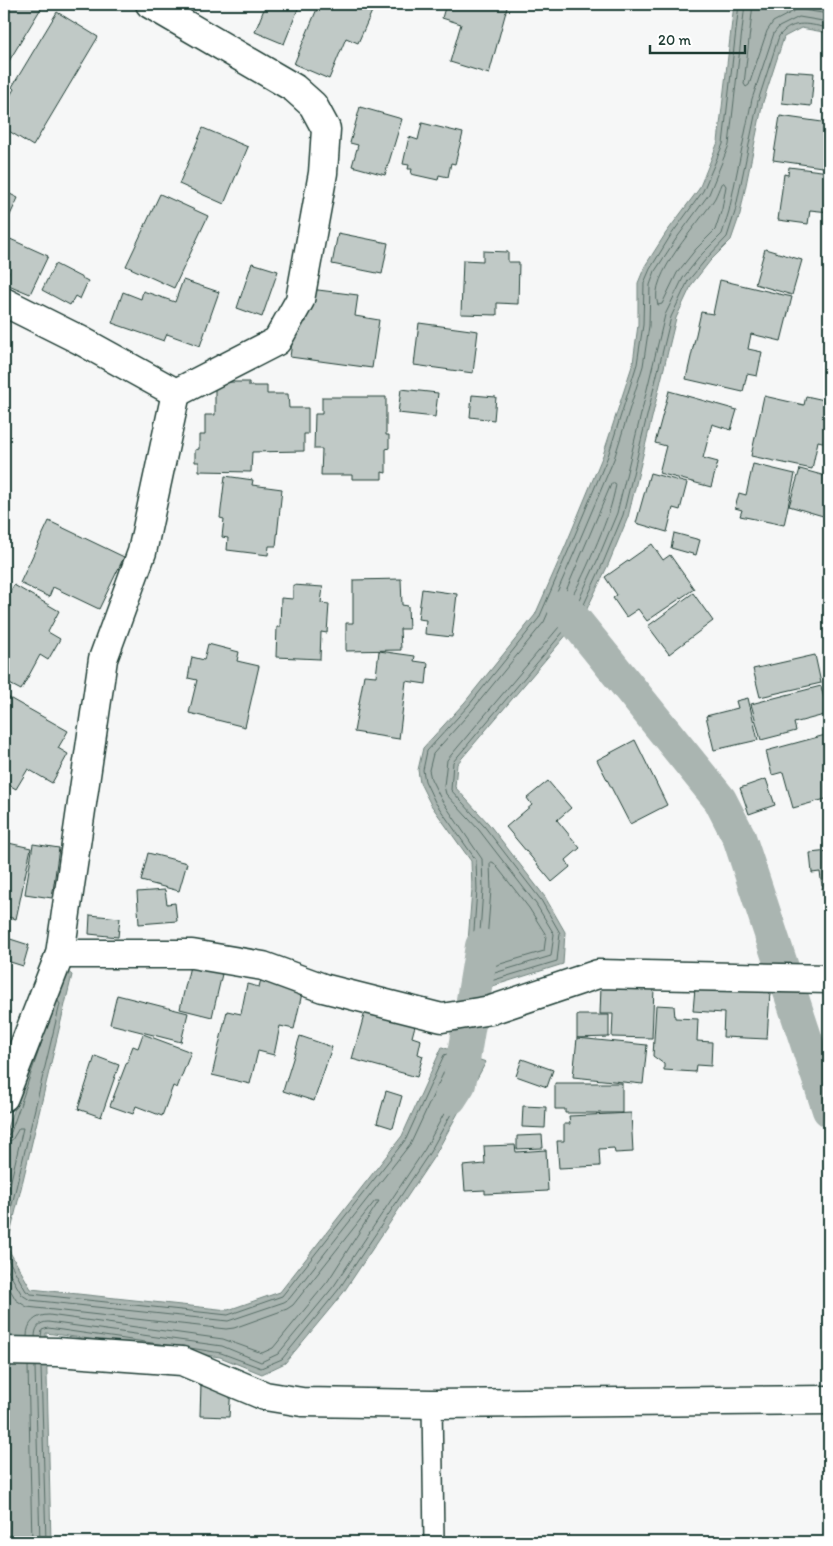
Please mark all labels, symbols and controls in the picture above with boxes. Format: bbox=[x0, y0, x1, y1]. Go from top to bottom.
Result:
scale bar bbox=[650, 22, 746, 54]
text: 20 m bbox=[658, 31, 692, 49]

